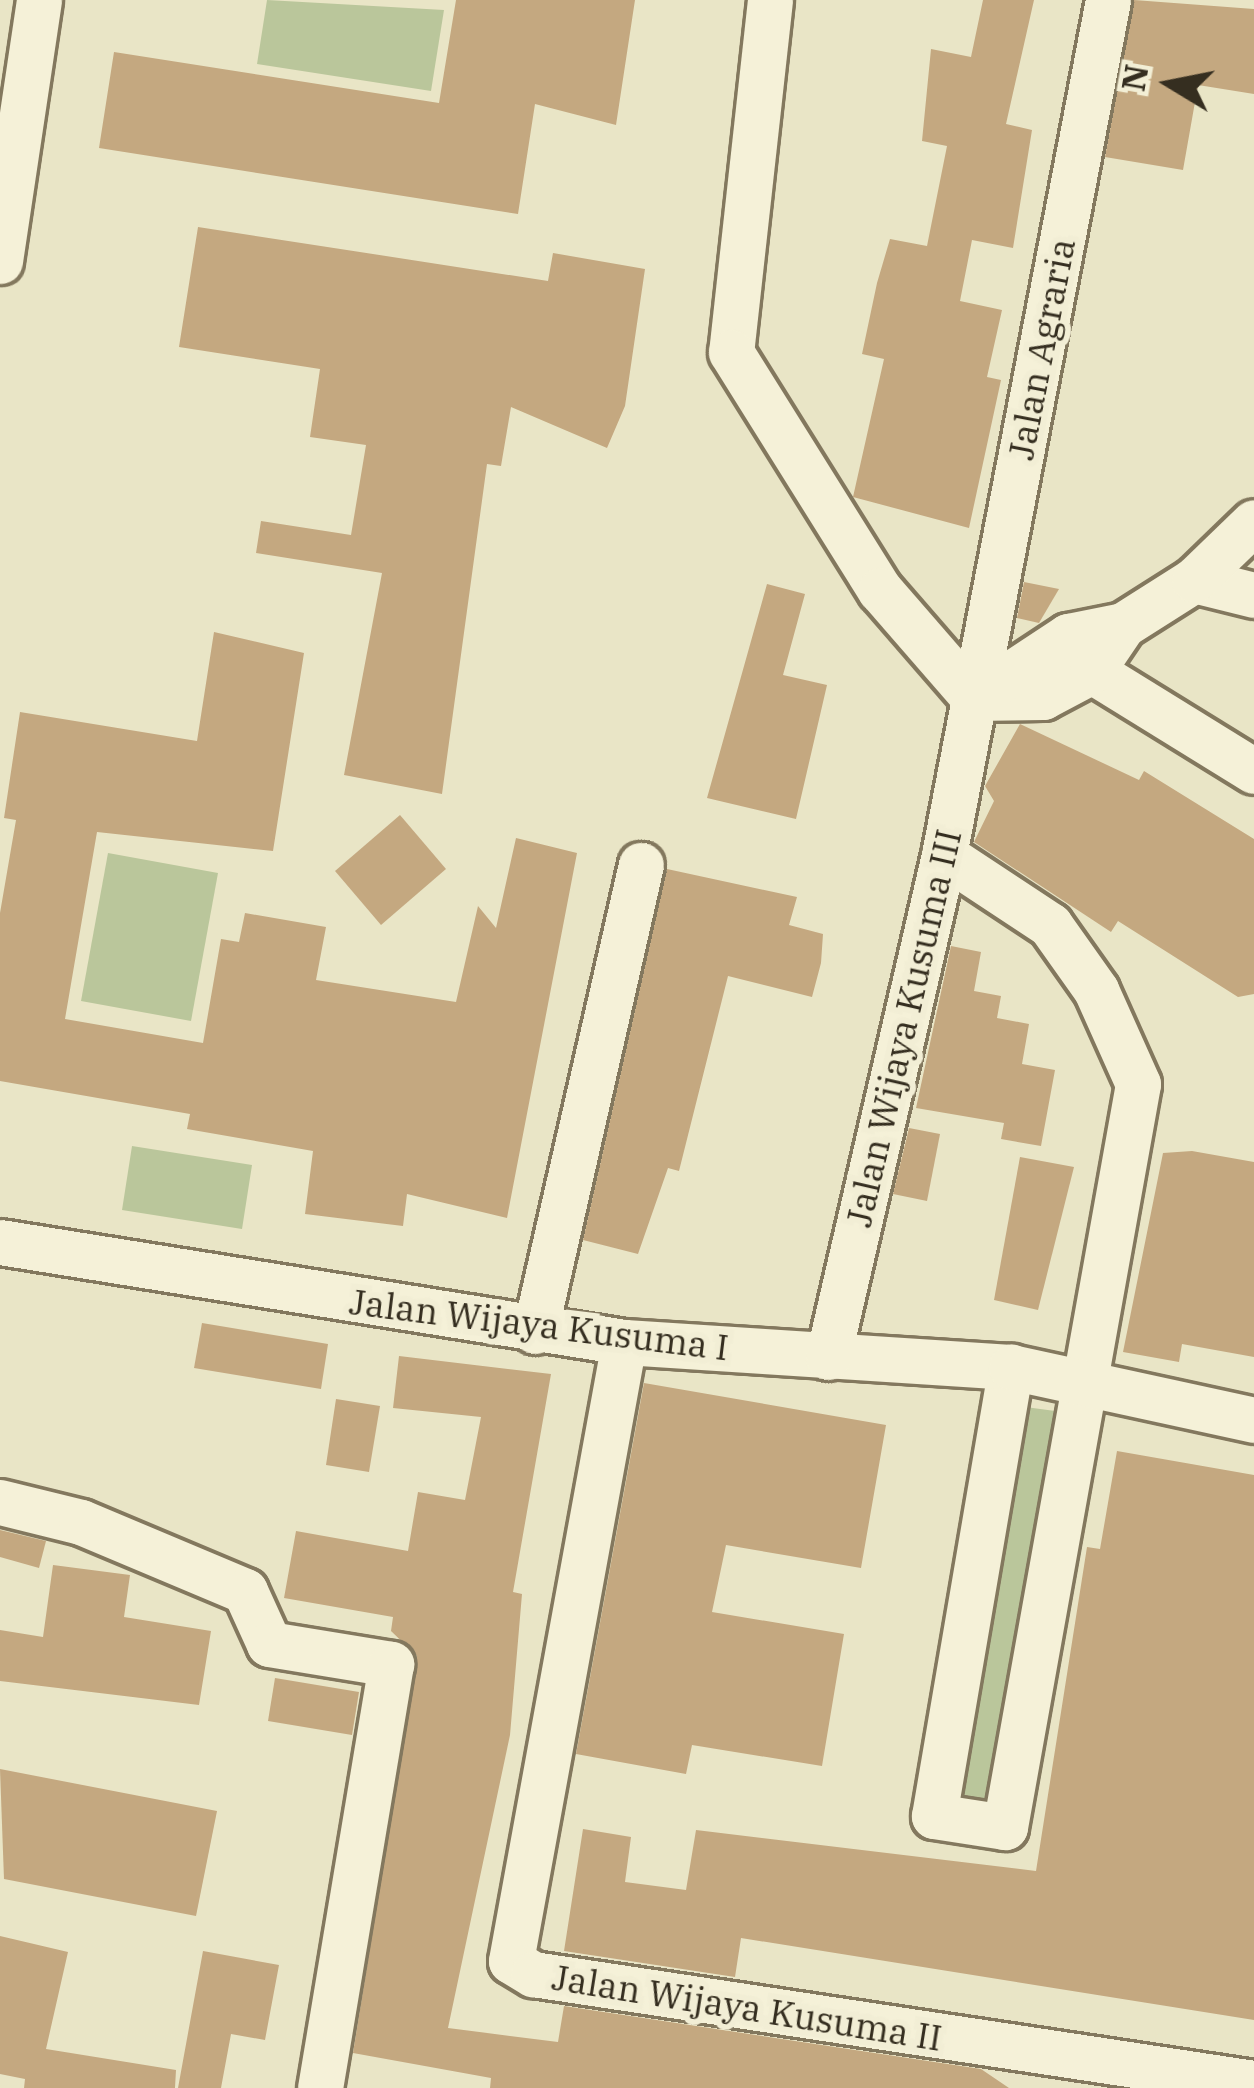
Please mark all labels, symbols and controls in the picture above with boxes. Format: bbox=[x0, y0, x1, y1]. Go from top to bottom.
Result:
north arrow bbox=[1110, 24, 1230, 144]
text: N bbox=[1111, 61, 1157, 94]
street label: Jalan Agraria bbox=[998, 235, 1084, 463]
street label: Jalan Wijaya Kusuma III bbox=[836, 825, 970, 1231]
street label: Jalan Wijaya Kusuma I bbox=[347, 1279, 731, 1369]
street label: Jalan Wijaya Kusuma II bbox=[549, 1955, 945, 2059]

